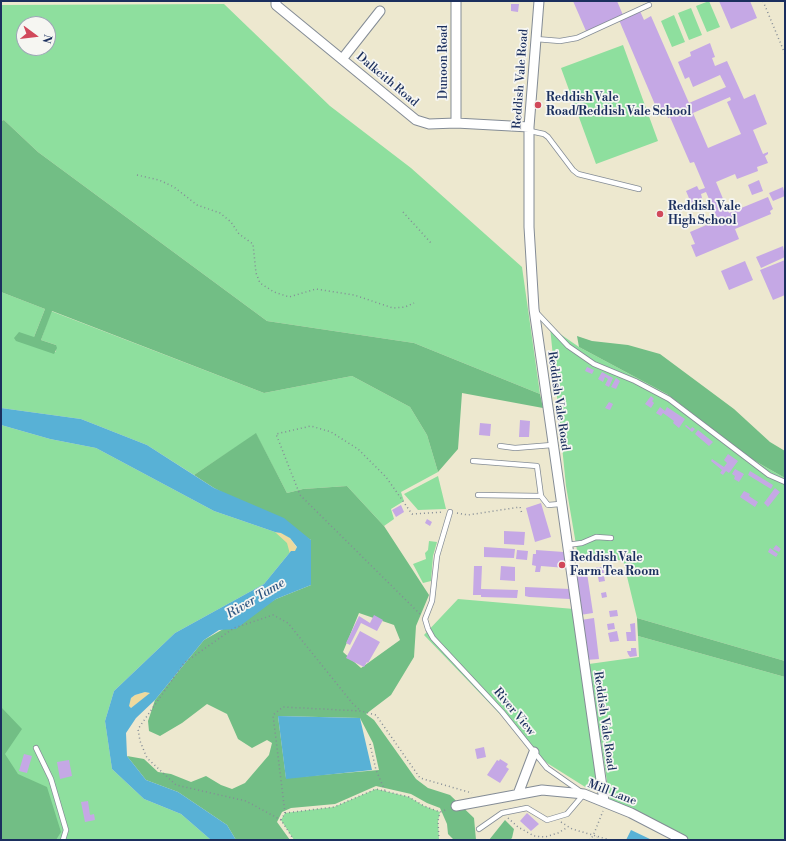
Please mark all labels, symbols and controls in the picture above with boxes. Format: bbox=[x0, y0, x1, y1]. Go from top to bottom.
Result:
north arrow bbox=[16, 16, 56, 56]
street label: Dunoon Road bbox=[437, 25, 451, 99]
street label: Reddish Vale Road bbox=[510, 28, 532, 130]
text: N bbox=[39, 33, 55, 45]
street label: Dalkeith Road bbox=[353, 50, 421, 110]
place label: Reddish Vale Road/Reddish Vale School bbox=[546, 91, 691, 119]
marker: Reddish Vale Road/Reddish Vale School bbox=[533, 100, 543, 110]
place label: Reddish Vale High School bbox=[668, 200, 741, 228]
marker: Reddish Vale High School bbox=[655, 209, 665, 219]
street label: Reddish Vale Road bbox=[544, 350, 572, 452]
place label: Reddish Vale Farm Tea Room bbox=[570, 551, 659, 579]
marker: Reddish Vale Farm Tea Room bbox=[557, 560, 567, 570]
water label: River Tame bbox=[224, 575, 288, 623]
street label: Reddish Vale Road bbox=[590, 670, 618, 772]
street label: River View bbox=[490, 685, 538, 739]
street label: Mill Lane bbox=[585, 777, 639, 809]

